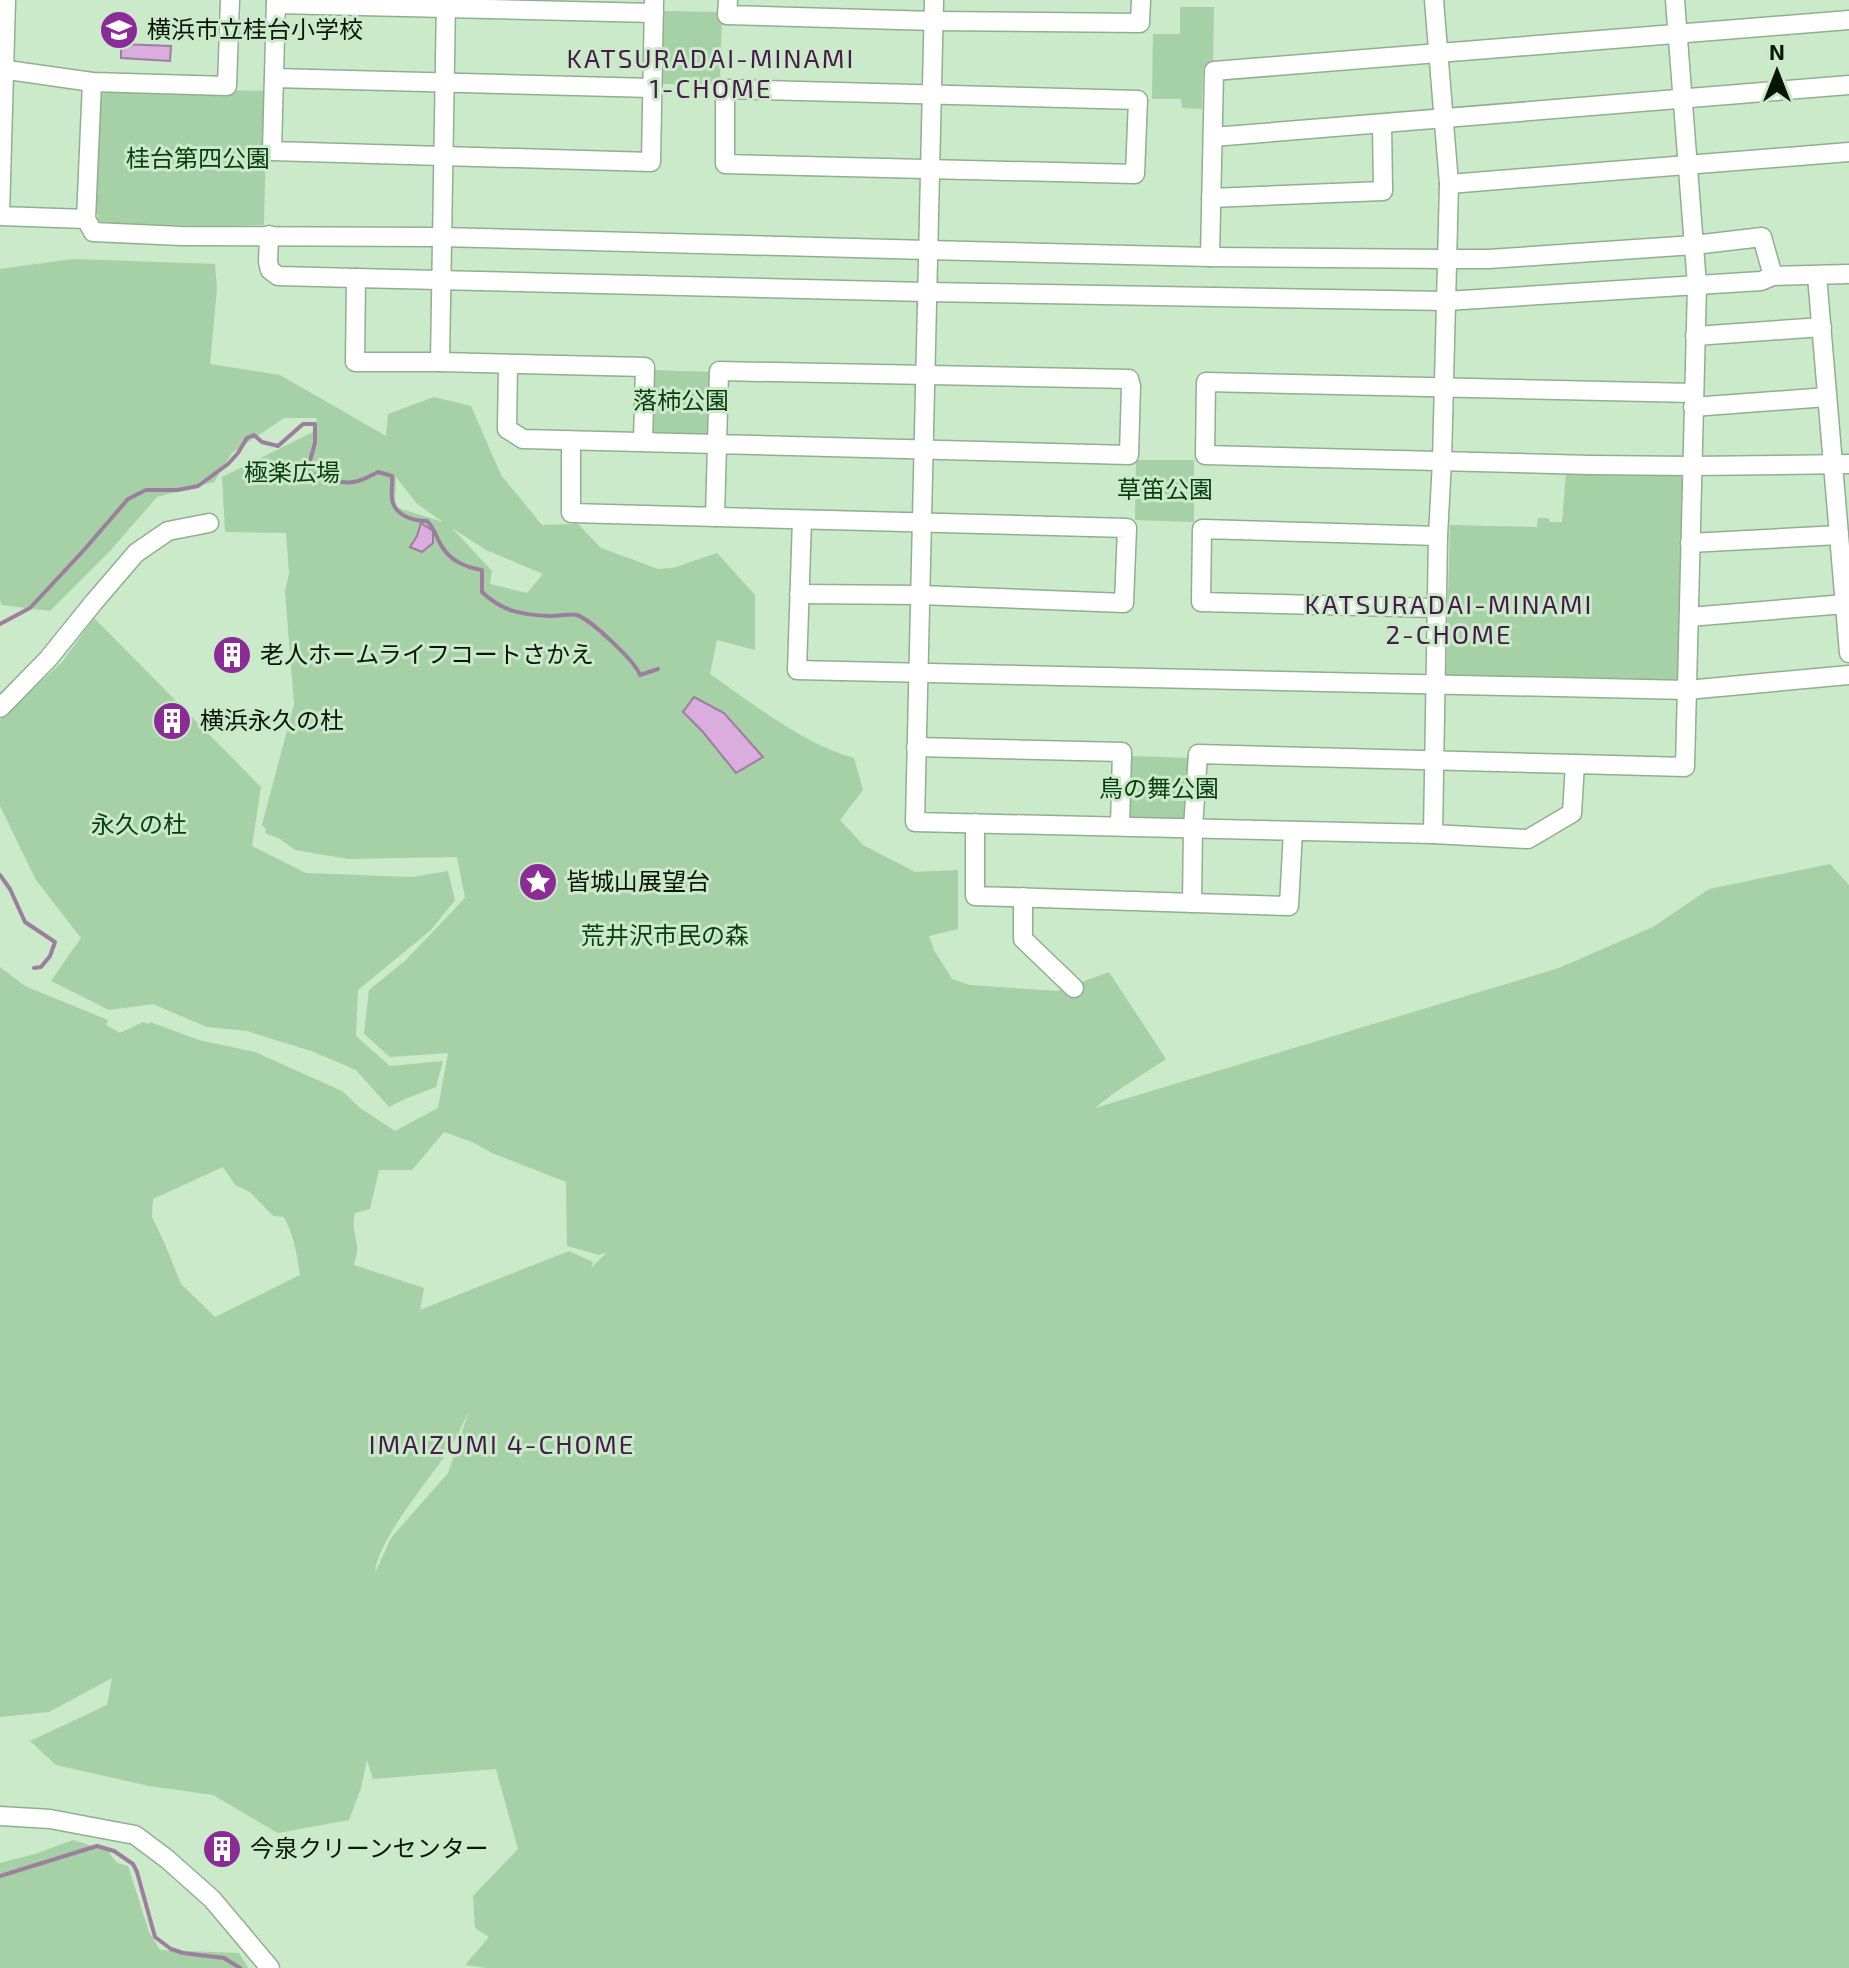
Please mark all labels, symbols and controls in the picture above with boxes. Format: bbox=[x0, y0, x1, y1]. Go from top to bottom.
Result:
school or university icon: 横浜市立桂台小学校 bbox=[98, 9, 140, 51]
place label: 横浜市立桂台小学校 bbox=[147, 14, 363, 43]
north arrow bbox=[1737, 32, 1817, 112]
text: N bbox=[1769, 38, 1785, 64]
district label: KATSURADAI-MINAMI 1-CHOME bbox=[567, 42, 855, 103]
park label: 桂台第四公園 bbox=[126, 143, 270, 172]
park label: 落柿公園 bbox=[633, 385, 729, 414]
park label: 極楽広場 bbox=[244, 457, 340, 486]
park label: 草笛公園 bbox=[1117, 474, 1213, 503]
district label: KATSURADAI-MINAMI 2-CHOME bbox=[1305, 588, 1593, 649]
building icon: 老人ホームライフコートさかえ bbox=[211, 634, 253, 676]
place label: 老人ホームライフコートさかえ bbox=[260, 639, 594, 668]
building icon: 横浜永久の杜 bbox=[151, 700, 193, 742]
place label: 横浜永久の杜 bbox=[200, 705, 344, 734]
park label: 鳥の舞公園 bbox=[1099, 773, 1219, 802]
park label: 永久の杜 bbox=[91, 809, 187, 838]
place icon: 皆城山展望台 bbox=[517, 861, 559, 903]
place label: 皆城山展望台 bbox=[566, 866, 710, 895]
park label: 荒井沢市民の森 bbox=[581, 920, 749, 949]
district label: IMAIZUMI 4-CHOME bbox=[369, 1428, 635, 1459]
building icon: 今泉クリーンセンター bbox=[201, 1828, 243, 1870]
place label: 今泉クリーンセンター bbox=[250, 1833, 489, 1862]

